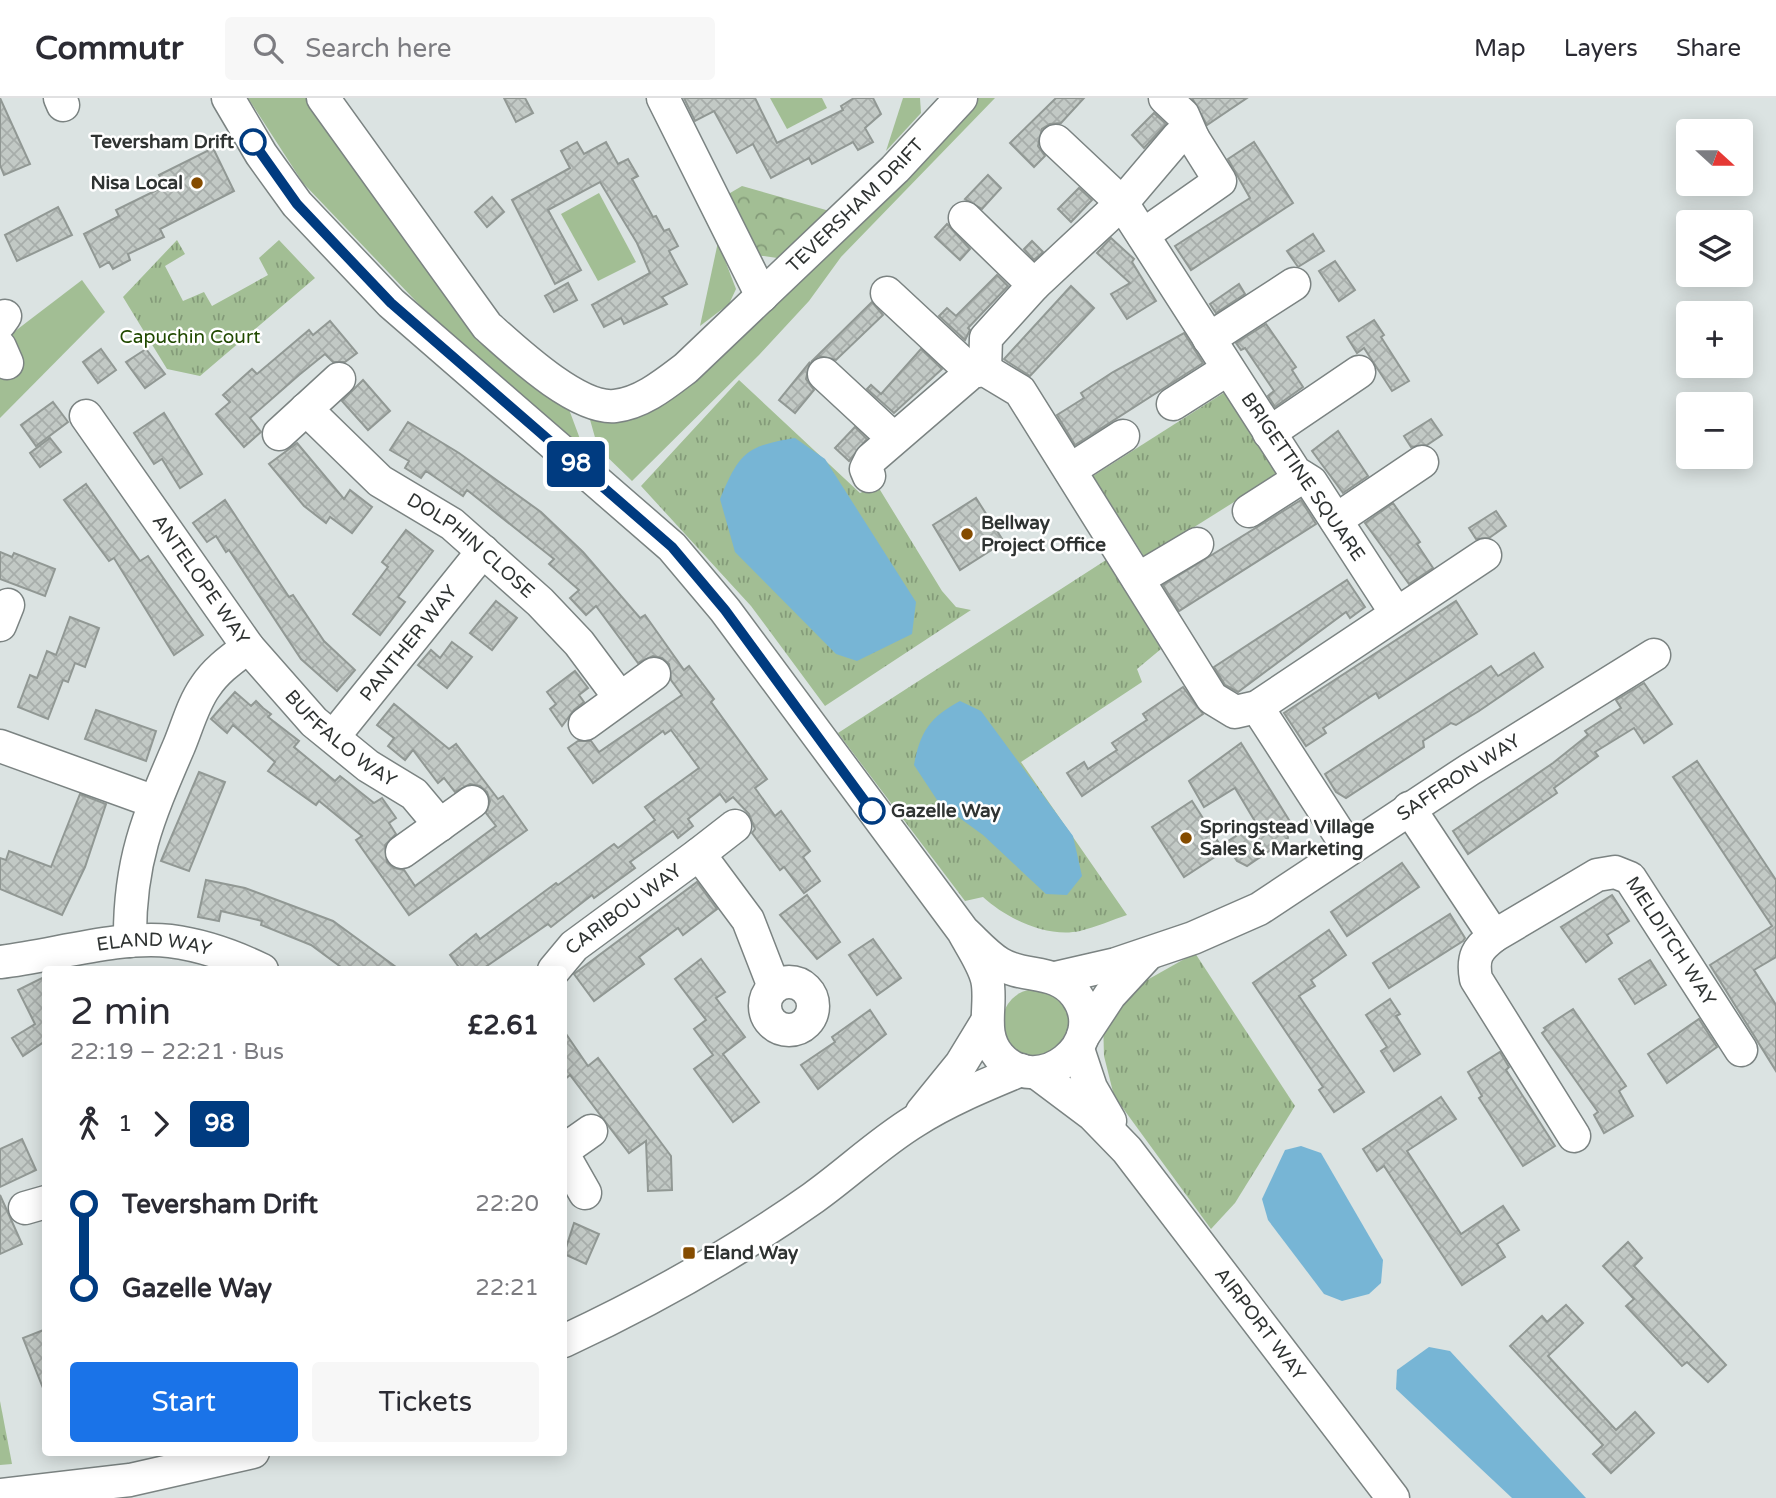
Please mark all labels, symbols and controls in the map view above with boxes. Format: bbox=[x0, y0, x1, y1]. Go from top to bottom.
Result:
search box bbox=[225, 17, 715, 80]
text: Commutr bbox=[35, 29, 183, 68]
icon: search bbox=[249, 29, 287, 67]
text: Search here bbox=[305, 33, 451, 64]
text: Map bbox=[1474, 34, 1526, 63]
text: Layers bbox=[1564, 34, 1638, 63]
text: Share bbox=[1676, 34, 1741, 63]
north arrow bbox=[1676, 119, 1754, 196]
map controls bbox=[1676, 119, 1753, 469]
marker: Teversham Drift bbox=[240, 129, 266, 155]
place label: Teversham Drift bbox=[90, 131, 235, 153]
street label: TEVERSHAM DRIFT bbox=[782, 134, 929, 277]
place label: Nisa Local bbox=[90, 172, 183, 194]
marker: Nisa Local bbox=[189, 175, 205, 191]
button: layers bbox=[1676, 210, 1753, 287]
button: + bbox=[1676, 301, 1753, 378]
park label: Capuchin Court bbox=[120, 326, 260, 348]
street label: BRIGETTINE SQUARE bbox=[1236, 389, 1370, 565]
button: − bbox=[1676, 392, 1753, 469]
line badge: 98 bbox=[544, 441, 608, 487]
text: 98 bbox=[561, 449, 591, 478]
street label: DOLPHIN CLOSE bbox=[403, 489, 539, 603]
street label: ANTELOPE WAY bbox=[148, 510, 254, 649]
place label: Bellway Project Office bbox=[981, 512, 1106, 557]
marker: Bellway Project Office bbox=[959, 526, 975, 542]
street label: PANTHER WAY bbox=[355, 581, 462, 706]
street label: BUFFALO WAY bbox=[280, 686, 400, 792]
street label: SAFFRON WAY bbox=[1393, 730, 1525, 826]
marker: Gazelle Way bbox=[859, 798, 885, 824]
place label: Gazelle Way bbox=[891, 800, 1001, 823]
place label: Springstead Village Sales & Marketing bbox=[1200, 816, 1374, 861]
marker: Springstead Village Sales & Marketing bbox=[1178, 830, 1194, 846]
street label: CARIBOU WAY bbox=[561, 859, 686, 959]
street label: MELDITCH WAY bbox=[1621, 873, 1720, 1010]
street label: ELAND WAY bbox=[95, 929, 214, 960]
text: 2 min bbox=[70, 989, 171, 1035]
text: £2.61 bbox=[468, 1010, 539, 1041]
text: 22:19 – 22:21 · Bus bbox=[70, 1038, 284, 1066]
icon: walk bbox=[70, 1105, 108, 1143]
icon: forward bbox=[142, 1105, 180, 1143]
text: 98 bbox=[204, 1109, 235, 1138]
text: 1 bbox=[118, 1110, 132, 1138]
text: Teversham Drift bbox=[122, 1189, 318, 1220]
text: 22:20 bbox=[475, 1190, 539, 1218]
place label: Eland Way bbox=[703, 1242, 799, 1265]
marker: Eland Way bbox=[681, 1245, 697, 1261]
street label: AIRPORT WAY bbox=[1210, 1264, 1310, 1385]
text: Gazelle Way bbox=[122, 1273, 272, 1304]
text: 22:21 bbox=[475, 1274, 539, 1302]
button: Start bbox=[70, 1362, 298, 1442]
button: Tickets bbox=[312, 1362, 539, 1442]

